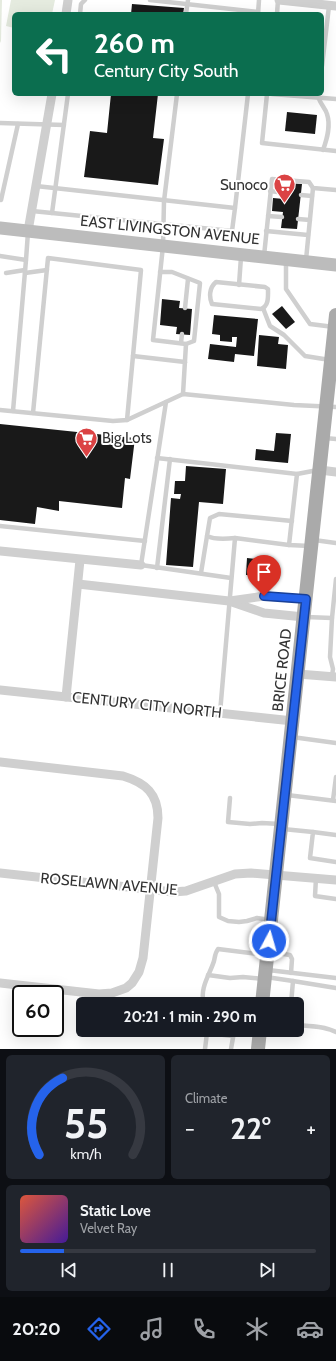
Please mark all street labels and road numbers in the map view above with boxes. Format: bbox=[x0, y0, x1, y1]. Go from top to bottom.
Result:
street label: EAST LIVINGSTON AVENUE bbox=[79, 212, 261, 248]
street label: BRICE ROAD bbox=[269, 628, 295, 712]
street label: CENTURY CITY NORTH bbox=[71, 688, 223, 722]
street label: ROSELAWN AVENUE bbox=[40, 869, 178, 899]

